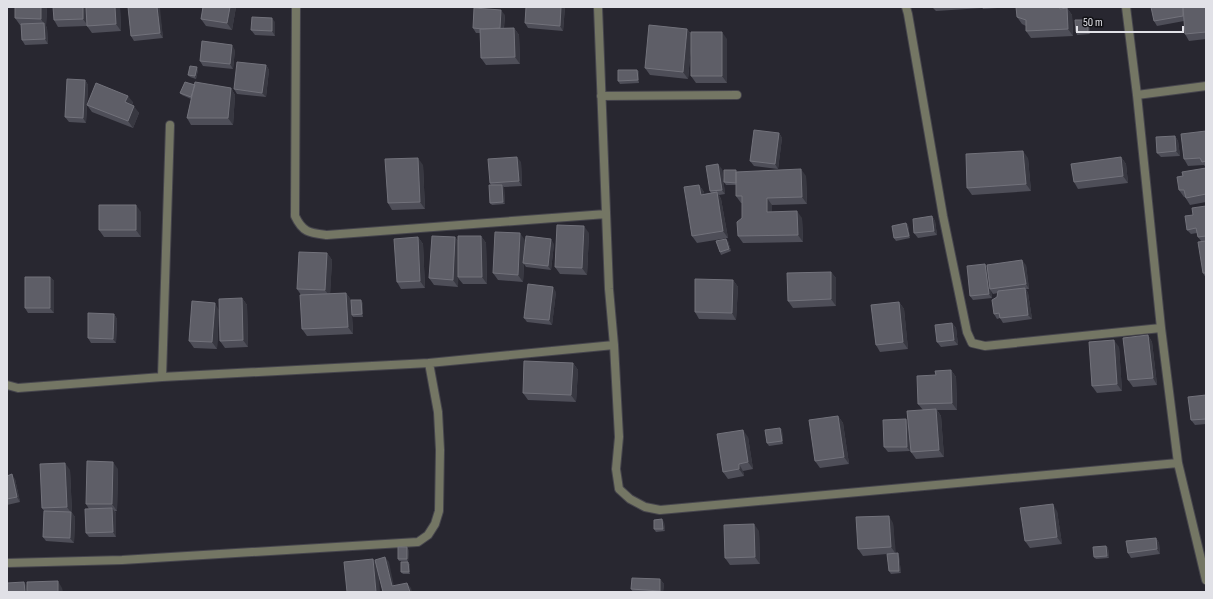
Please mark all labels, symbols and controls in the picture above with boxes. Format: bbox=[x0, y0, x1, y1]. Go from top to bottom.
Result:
scale bar bbox=[1077, 8, 1183, 34]
text: 50 m bbox=[1083, 15, 1103, 30]

